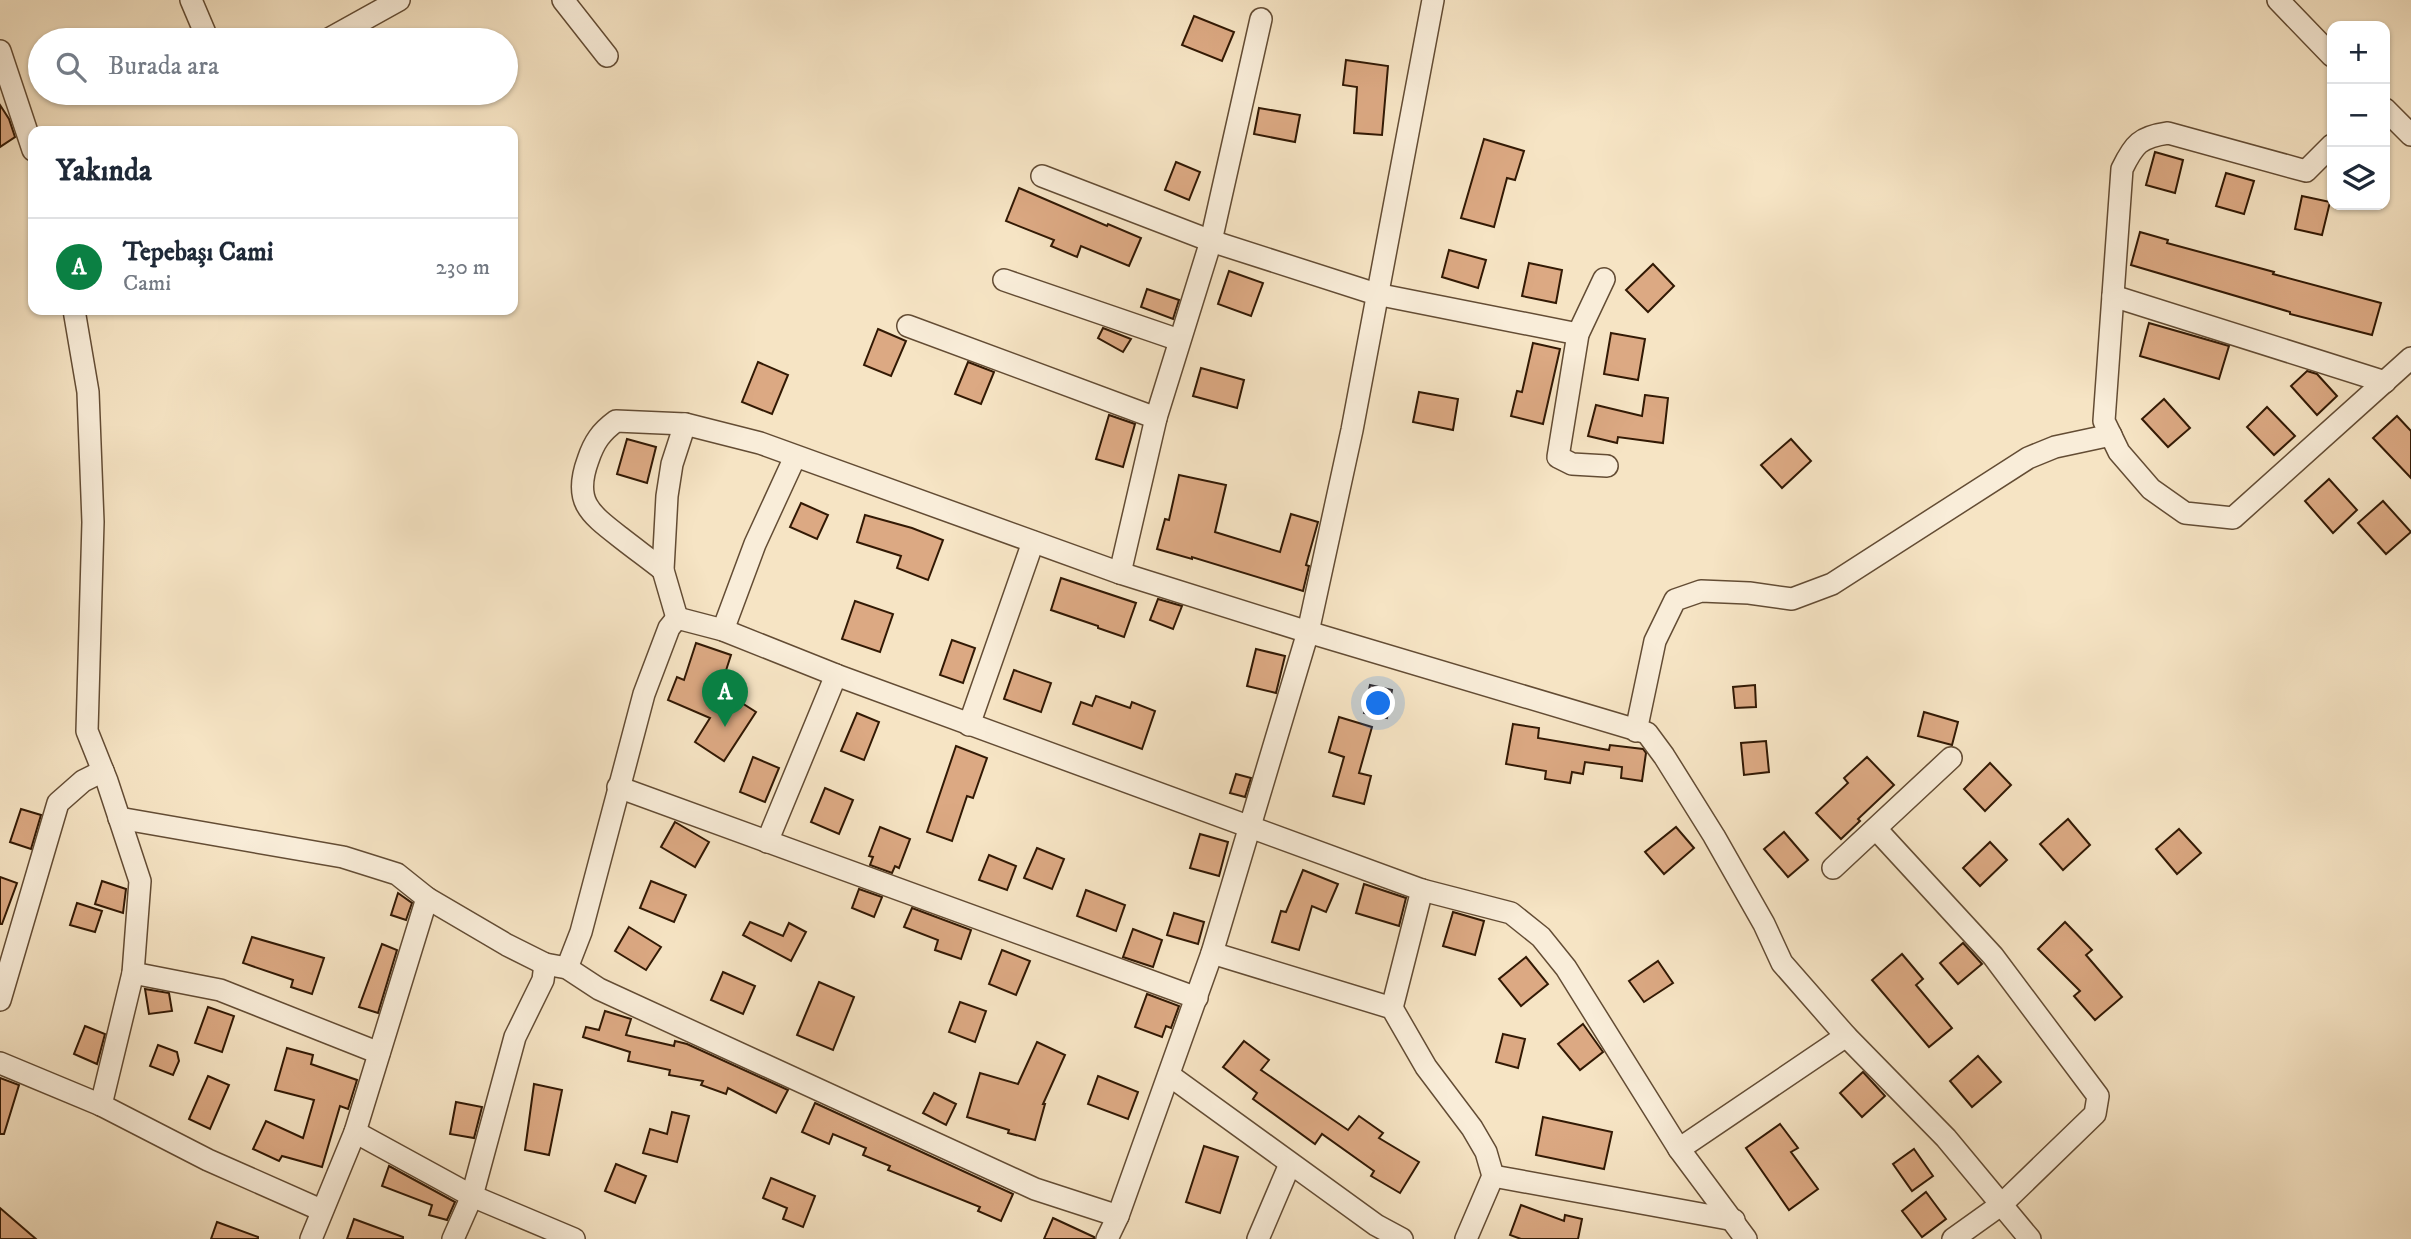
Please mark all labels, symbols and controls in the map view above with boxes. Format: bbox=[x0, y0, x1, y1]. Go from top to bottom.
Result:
map controls bbox=[2327, 21, 2390, 210]
button: + bbox=[2327, 21, 2390, 84]
search box bbox=[28, 28, 518, 105]
icon: search bbox=[52, 48, 90, 86]
text: Burada ara bbox=[108, 50, 219, 83]
button: − bbox=[2327, 84, 2390, 147]
button: layers bbox=[2327, 147, 2390, 210]
text: Yakında bbox=[56, 153, 152, 190]
text: Tepebaşı Cami bbox=[123, 236, 273, 269]
text: A bbox=[72, 253, 86, 282]
text: 230 m bbox=[436, 253, 490, 282]
text: Cami bbox=[123, 269, 171, 298]
pin: A bbox=[702, 669, 748, 727]
your location bbox=[1361, 686, 1395, 720]

